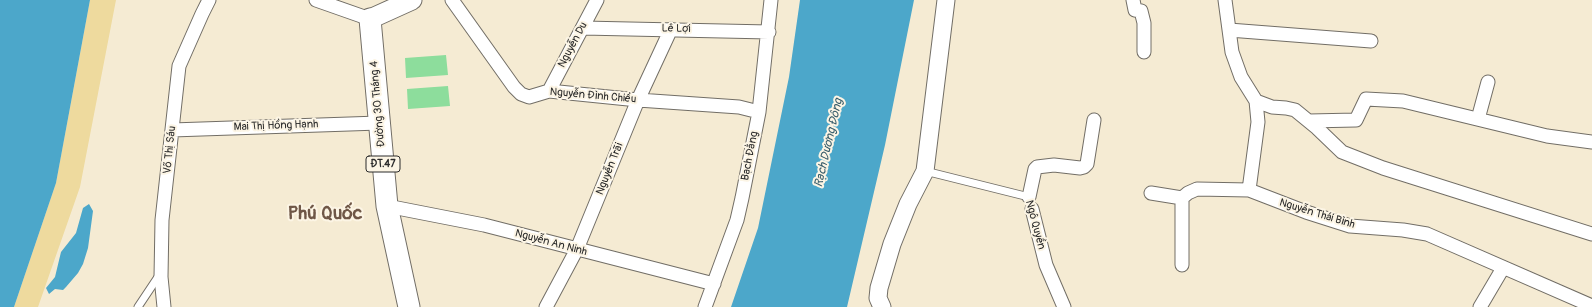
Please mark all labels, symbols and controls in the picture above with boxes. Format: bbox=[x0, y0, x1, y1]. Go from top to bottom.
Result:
street label: Nguyễn Du bbox=[555, 20, 591, 70]
street label: Lê Lợi bbox=[661, 22, 691, 36]
street label: Đường 30 Tháng 4 bbox=[368, 60, 388, 148]
street label: Nguyễn Đình Chiểu bbox=[549, 86, 637, 106]
water label: Rạch Dương Đông bbox=[812, 97, 846, 189]
street label: Mai Thị Hồng Hạnh bbox=[233, 118, 319, 134]
street label: Võ Thị Sáu bbox=[161, 125, 179, 175]
street label: Bạch Đằng bbox=[739, 130, 761, 182]
street label: Nguyễn Trãi bbox=[594, 141, 626, 197]
road number: ĐT.47 bbox=[366, 156, 400, 172]
street label: Nguyễn Thái Bình bbox=[1278, 196, 1356, 232]
street label: Ngô Quyền bbox=[1022, 199, 1048, 251]
district label: Phú Quốc bbox=[288, 203, 362, 225]
street label: Nguyễn An Ninh bbox=[514, 227, 588, 259]

